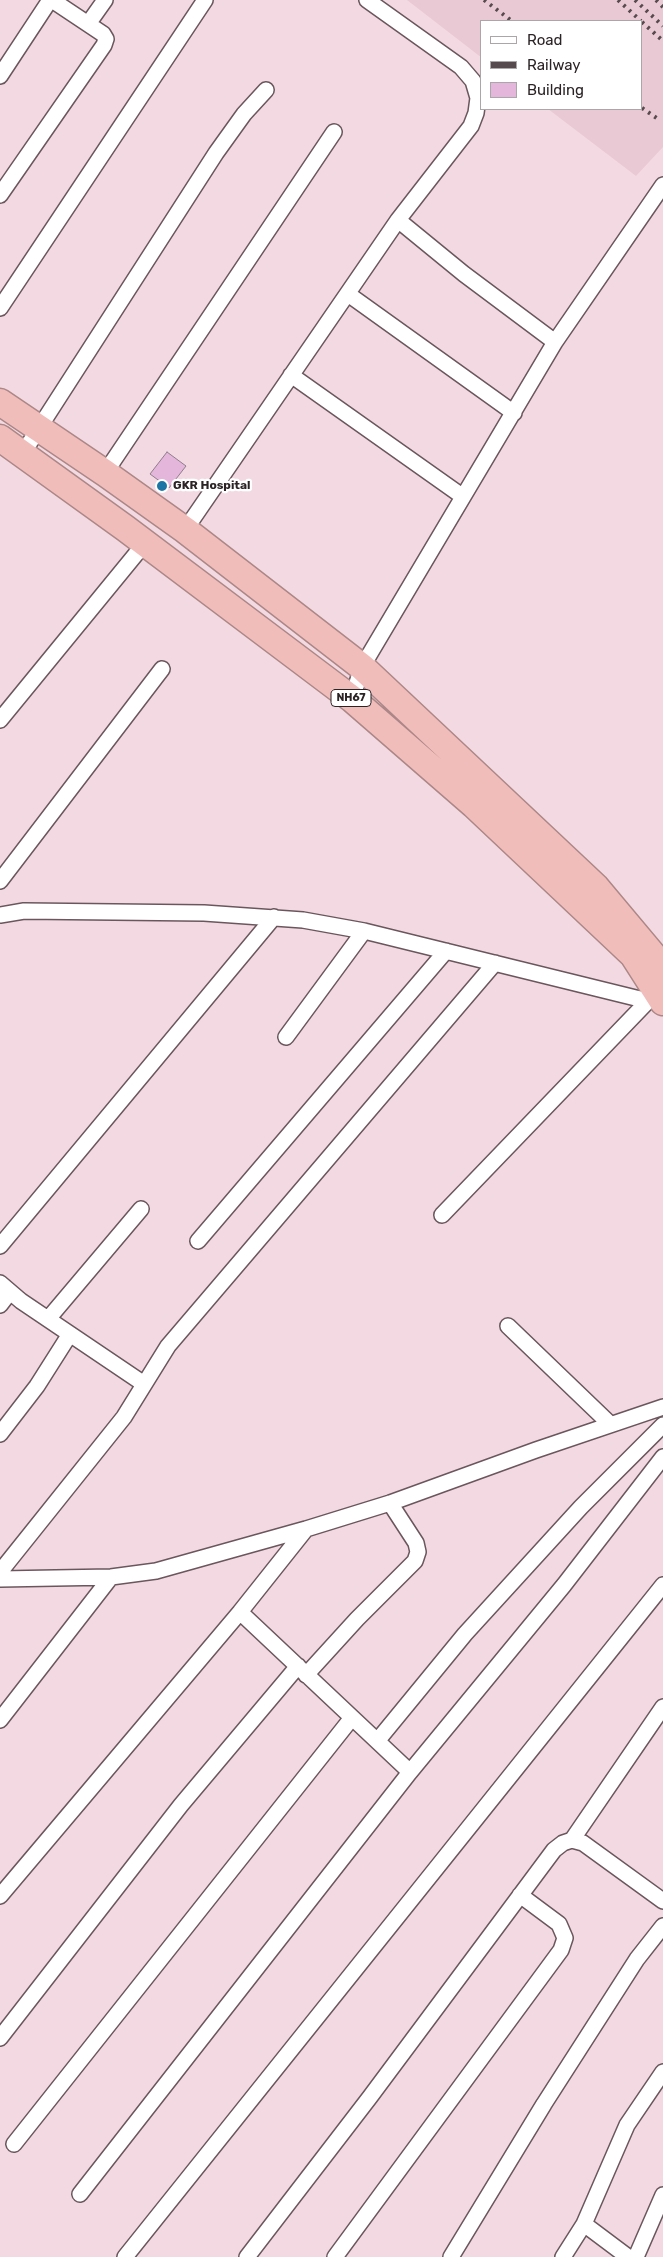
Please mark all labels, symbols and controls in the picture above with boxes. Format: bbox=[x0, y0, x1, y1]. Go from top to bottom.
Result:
legend bbox=[480, 20, 643, 110]
text: Road bbox=[527, 31, 563, 49]
text: Railway bbox=[527, 56, 581, 74]
text: Building bbox=[527, 81, 584, 99]
marker: GKR Hospital bbox=[155, 479, 169, 493]
place label: GKR Hospital bbox=[173, 479, 250, 493]
road number: NH67 bbox=[331, 690, 371, 706]

